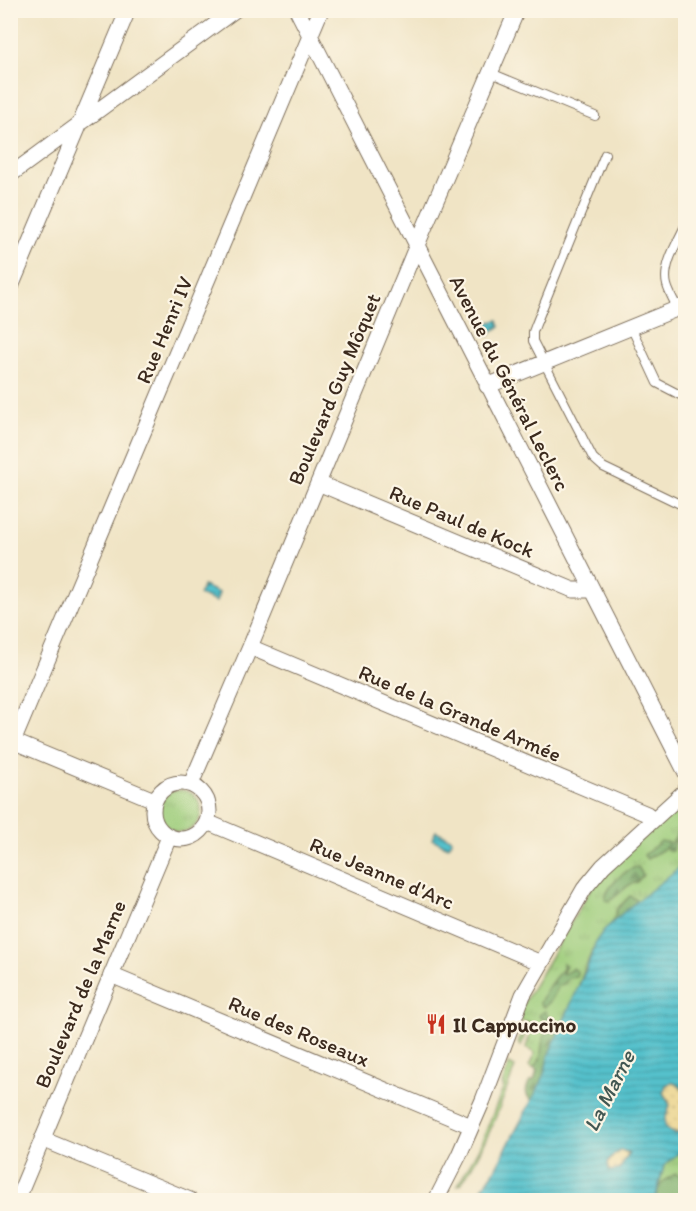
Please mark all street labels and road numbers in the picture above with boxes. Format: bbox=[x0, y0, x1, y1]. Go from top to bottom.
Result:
street label: Avenue du Général Leclerc bbox=[445, 271, 575, 495]
street label: Rue Henri IV bbox=[130, 272, 198, 387]
street label: Boulevard Guy Môquet bbox=[282, 289, 386, 489]
street label: Rue Paul de Kock bbox=[386, 479, 538, 563]
street label: Rue de la Grande Armée bbox=[355, 659, 565, 767]
street label: Rue Jeanne d'Arc bbox=[306, 831, 458, 915]
street label: Boulevard de la Marne bbox=[29, 896, 131, 1092]
street label: Rue des Roseaux bbox=[225, 990, 374, 1072]

